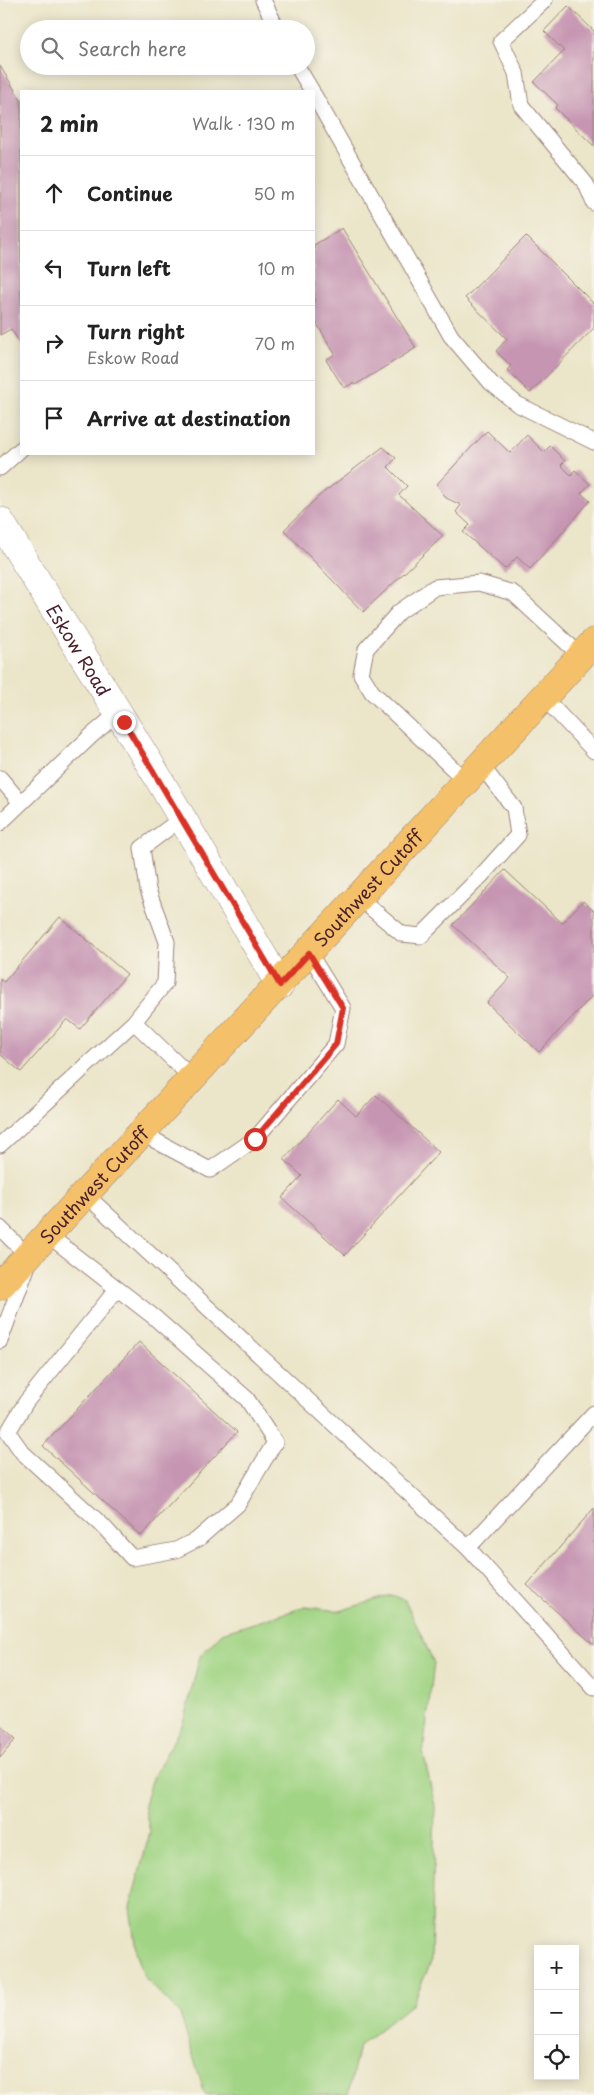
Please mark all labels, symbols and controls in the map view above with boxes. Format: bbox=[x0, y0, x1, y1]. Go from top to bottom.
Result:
search box bbox=[20, 20, 315, 75]
icon: search bbox=[38, 34, 66, 62]
text: Search here bbox=[78, 34, 187, 62]
text: 2 min bbox=[40, 107, 99, 139]
text: Walk · 130 m bbox=[192, 111, 295, 135]
icon: ahead bbox=[40, 179, 68, 207]
text: Continue bbox=[87, 179, 173, 207]
text: 50 m bbox=[254, 181, 295, 205]
icon: left bbox=[40, 254, 68, 282]
text: Turn left bbox=[87, 254, 171, 282]
text: 10 m bbox=[258, 256, 295, 280]
text: Turn right bbox=[87, 317, 185, 345]
icon: right bbox=[40, 329, 68, 357]
text: 70 m bbox=[255, 331, 295, 355]
text: Eskow Road bbox=[87, 345, 179, 369]
icon: arrive bbox=[40, 404, 68, 432]
text: Arrive at destination bbox=[87, 404, 291, 432]
street label: Eskow Road bbox=[40, 598, 118, 701]
route end bbox=[113, 711, 136, 734]
street label: Southwest Cutoff bbox=[307, 822, 430, 952]
street label: Southwest Cutoff bbox=[33, 1119, 156, 1249]
route start bbox=[244, 1128, 267, 1151]
map controls bbox=[534, 1945, 579, 2080]
button: + bbox=[534, 1945, 579, 1990]
button: − bbox=[534, 1990, 579, 2035]
button: locate bbox=[534, 2035, 579, 2080]

